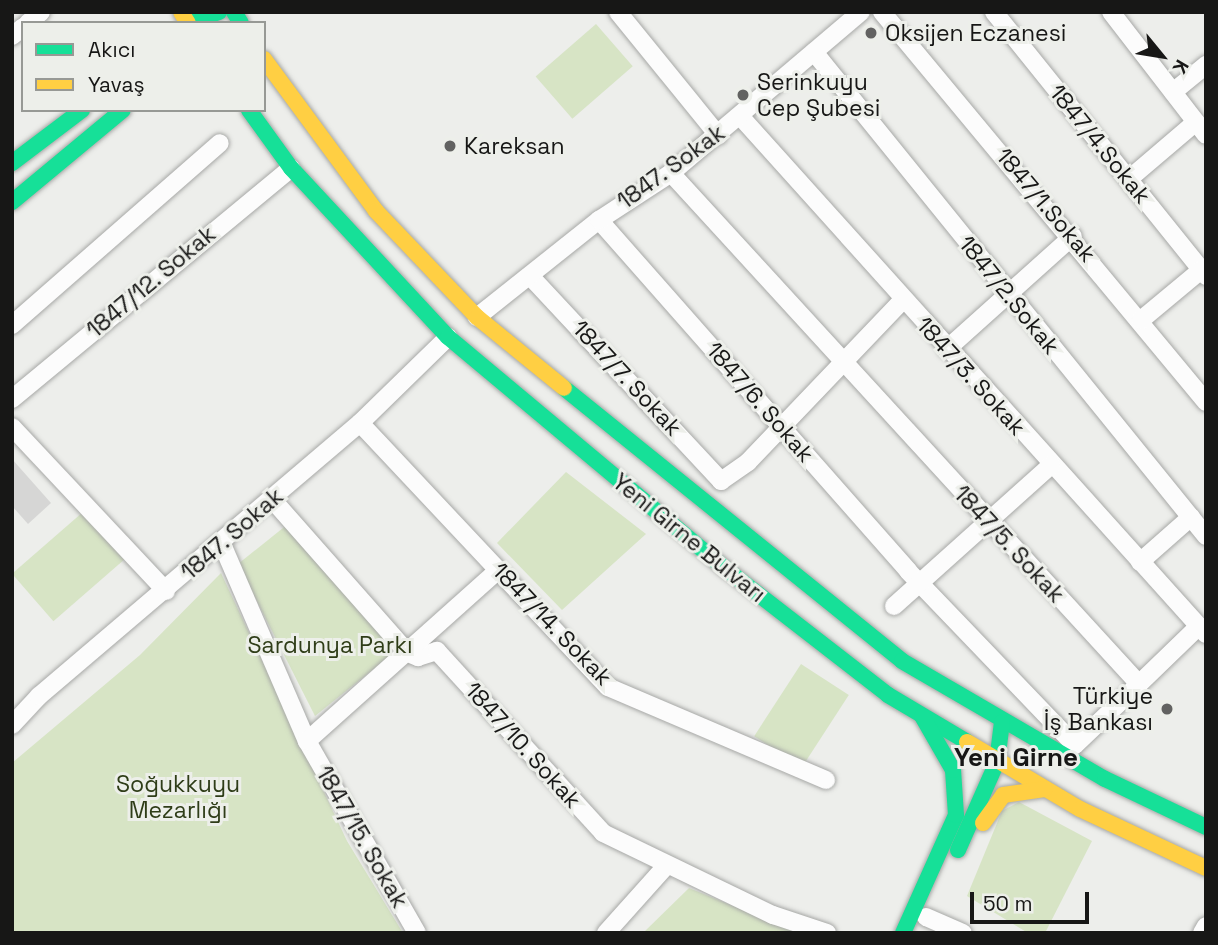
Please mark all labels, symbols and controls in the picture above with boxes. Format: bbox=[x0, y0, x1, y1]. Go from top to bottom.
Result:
place label: Oksijen Eczanesi bbox=[885, 19, 1066, 47]
legend bbox=[21, 21, 266, 112]
north arrow bbox=[1127, 21, 1197, 91]
marker: Oksijen Eczanesi bbox=[863, 25, 879, 41]
text: Akıcı bbox=[88, 36, 135, 63]
text: K bbox=[1167, 55, 1194, 78]
place label: Serinkuyu Cep Şubesi bbox=[757, 68, 880, 122]
text: Yavaş bbox=[88, 71, 145, 98]
street label: 1847/4.Sokak bbox=[1044, 79, 1156, 209]
marker: Serinkuyu Cep Şubesi bbox=[735, 87, 751, 103]
street label: 1847. Sokak bbox=[612, 119, 730, 215]
place label: Kareksan bbox=[464, 132, 565, 160]
marker: Kareksan bbox=[442, 138, 458, 154]
street label: 1847/1.Sokak bbox=[990, 142, 1102, 268]
street label: 1847/12. Sokak bbox=[81, 220, 221, 344]
street label: 1847/2.Sokak bbox=[953, 230, 1065, 360]
street label: 1847/3. Sokak bbox=[910, 311, 1032, 441]
street label: 1847/7. Sokak bbox=[566, 314, 688, 442]
street label: 1847/6. Sokak bbox=[700, 336, 820, 468]
street label: Yeni Girne Bulvarı bbox=[607, 468, 771, 608]
street label: 1847/5. Sokak bbox=[948, 480, 1070, 608]
street label: 1847. Sokak bbox=[175, 482, 289, 586]
street label: 1847/14. Sokak bbox=[486, 557, 618, 691]
park label: Sardunya Parkı bbox=[247, 631, 413, 659]
street label: 1847/10. Sokak bbox=[459, 676, 587, 814]
place label: Türkiye İş Bankası bbox=[1044, 682, 1153, 736]
marker: Türkiye İş Bankası bbox=[1159, 701, 1175, 717]
district label: Yeni Girne bbox=[954, 742, 1078, 774]
street label: 1847/15. Sokak bbox=[310, 761, 414, 913]
park label: Soğukkuyu Mezarlığı bbox=[116, 770, 240, 824]
scale bar bbox=[973, 878, 1092, 922]
text: 50 m bbox=[983, 890, 1033, 917]

